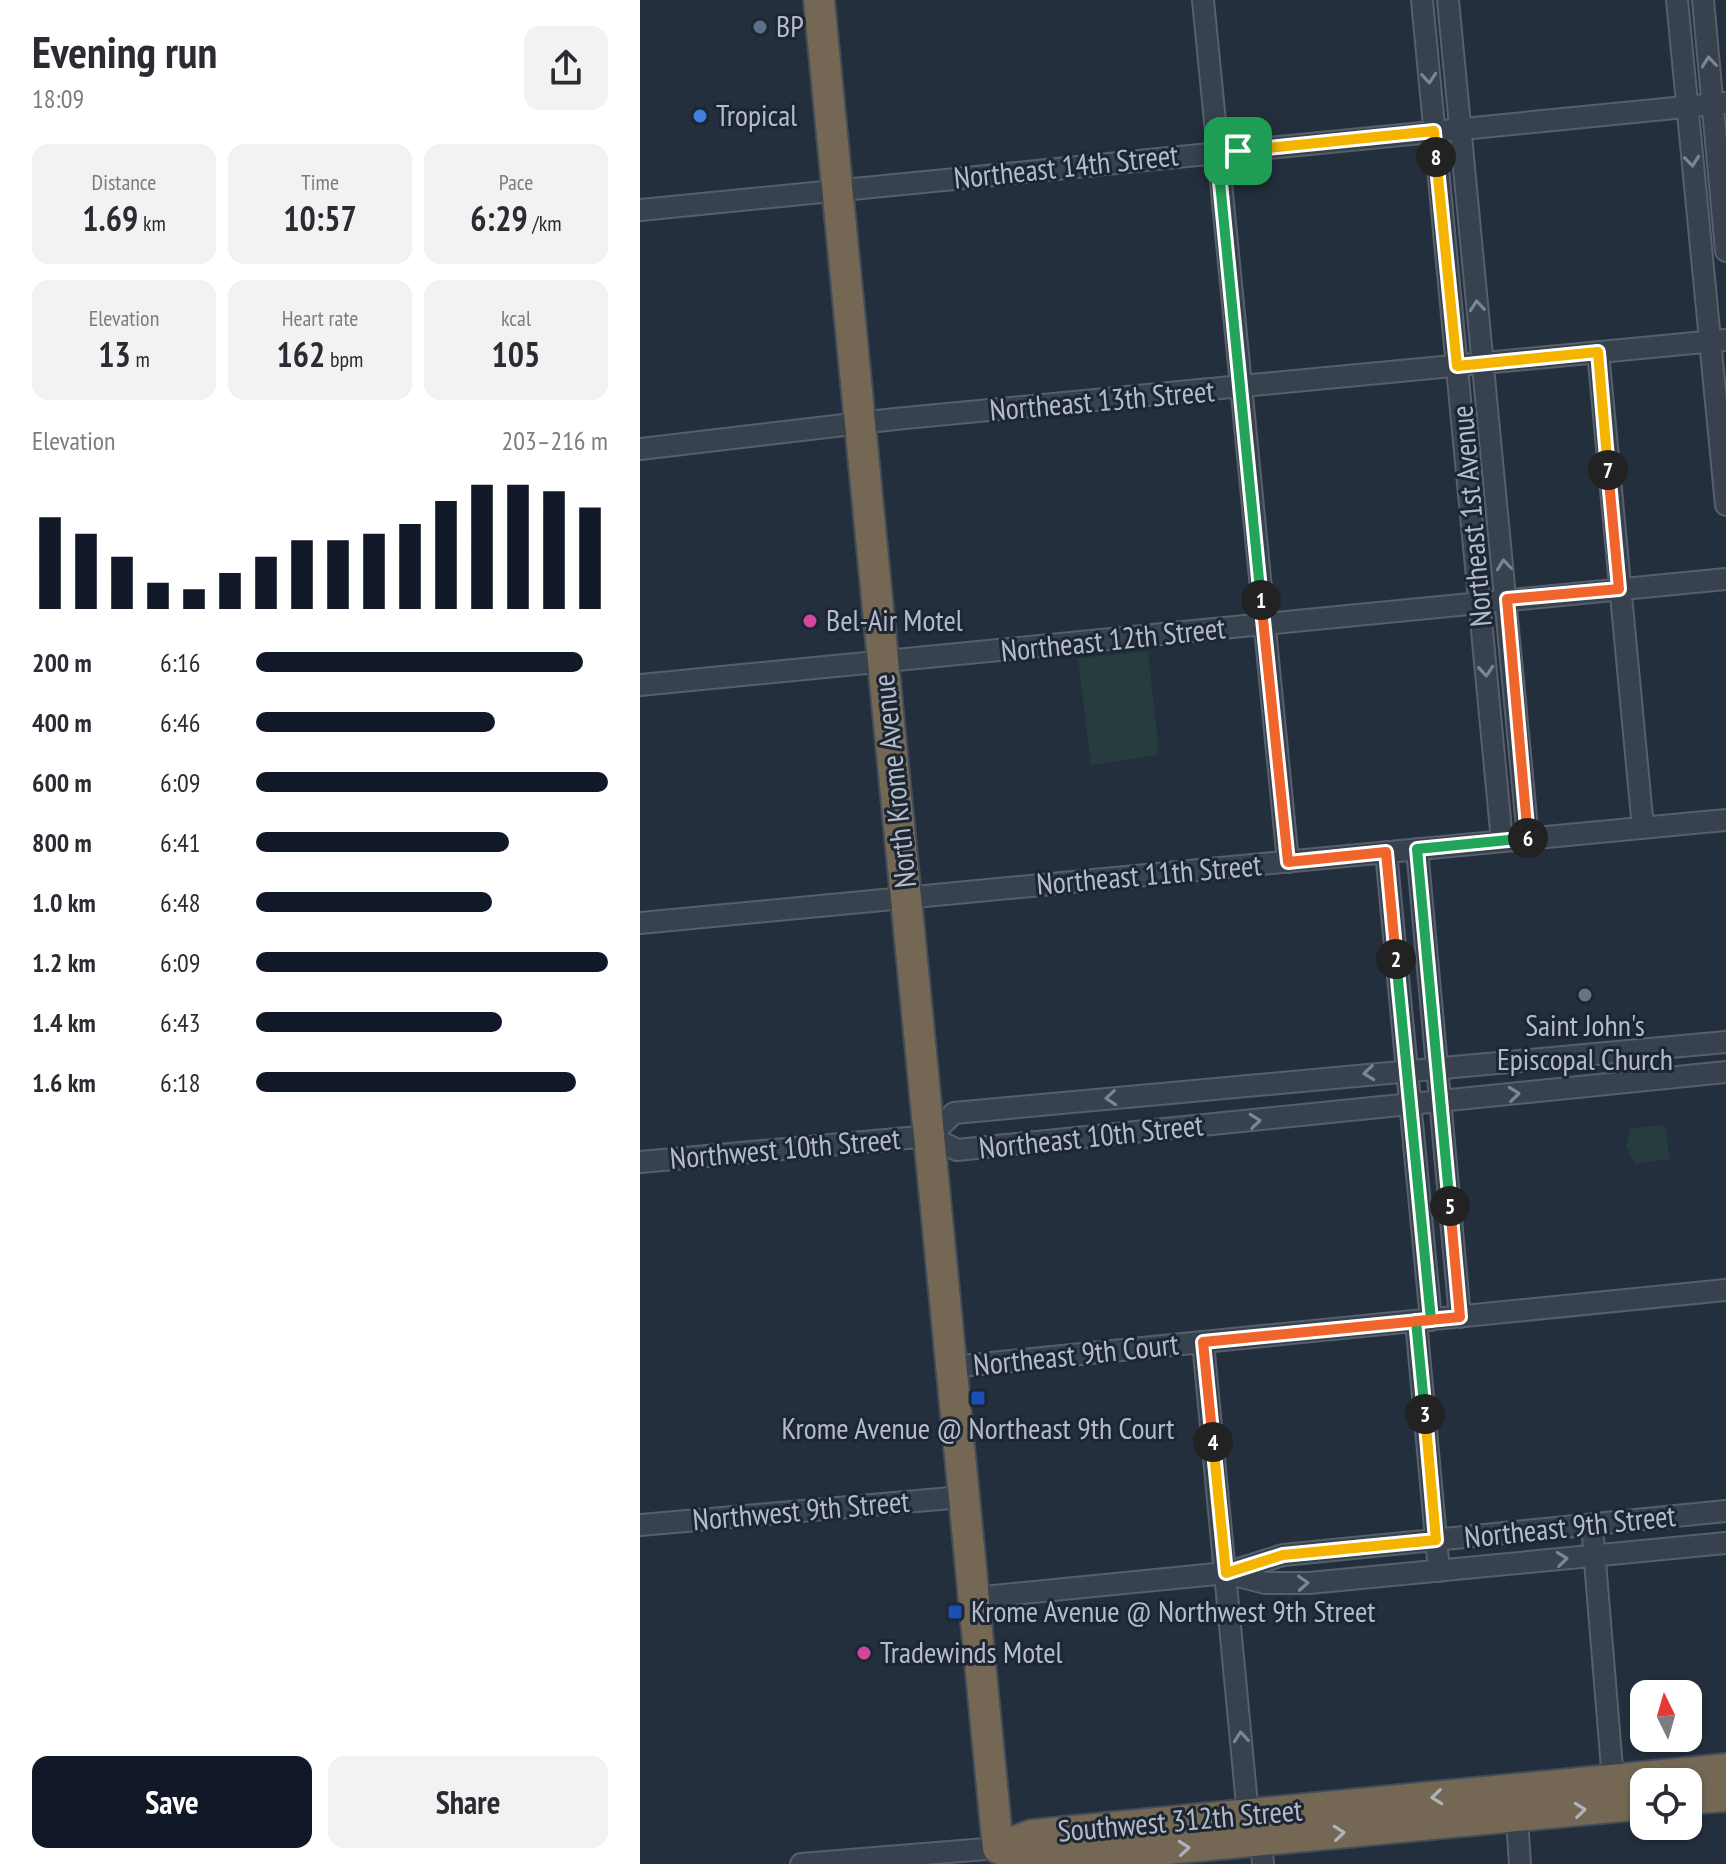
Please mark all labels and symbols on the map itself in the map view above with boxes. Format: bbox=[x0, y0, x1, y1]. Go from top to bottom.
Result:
place label: BP bbox=[776, 6, 804, 45]
marker: BP bbox=[751, 18, 769, 36]
one-way arrow bbox=[1700, 55, 1717, 68]
one-way arrow bbox=[1420, 72, 1437, 85]
place label: Tropical bbox=[716, 95, 797, 134]
marker: Tropical bbox=[691, 107, 709, 125]
pin bbox=[1204, 117, 1272, 185]
street label: Northeast 14th Street bbox=[952, 134, 1181, 197]
pin: 8 bbox=[1416, 137, 1456, 177]
one-way arrow bbox=[1684, 155, 1701, 168]
one-way arrow bbox=[1468, 299, 1485, 312]
street label: Northeast 13th Street bbox=[988, 370, 1217, 429]
street label: Northeast 1st Avenue bbox=[1441, 404, 1500, 628]
pin: 7 bbox=[1588, 450, 1628, 490]
one-way arrow bbox=[1495, 558, 1512, 571]
pin: 1 bbox=[1241, 580, 1281, 620]
place label: Bel-Air Motel bbox=[826, 600, 963, 639]
street label: Northeast 12th Street bbox=[999, 607, 1228, 670]
marker: Bel-Air Motel bbox=[801, 612, 819, 630]
one-way arrow bbox=[1478, 665, 1495, 678]
street label: North Krome Avenue bbox=[863, 672, 924, 890]
pin: 6 bbox=[1508, 818, 1548, 858]
street label: Northeast 11th Street bbox=[1035, 844, 1264, 903]
pin: 2 bbox=[1376, 939, 1416, 979]
marker: Saint John's Episcopal Church bbox=[1576, 986, 1594, 1004]
place label: Saint John's Episcopal Church bbox=[1497, 1005, 1673, 1078]
one-way arrow bbox=[1362, 1064, 1375, 1081]
one-way arrow bbox=[1508, 1086, 1521, 1103]
one-way arrow bbox=[1104, 1090, 1117, 1107]
street label: Northeast 10th Street bbox=[977, 1104, 1206, 1167]
one-way arrow bbox=[1249, 1113, 1262, 1130]
street label: Northwest 10th Street bbox=[668, 1118, 902, 1177]
pin: 5 bbox=[1430, 1186, 1470, 1226]
street label: Northeast 9th Court bbox=[971, 1323, 1181, 1384]
marker: Krome Avenue @ Northeast 9th Court bbox=[969, 1389, 987, 1407]
pin: 3 bbox=[1405, 1394, 1445, 1434]
place label: Krome Avenue @ Northeast 9th Court bbox=[781, 1408, 1175, 1447]
pin: 4 bbox=[1193, 1422, 1233, 1462]
street label: Northwest 9th Street bbox=[691, 1481, 912, 1538]
street label: Northeast 9th Street bbox=[1462, 1495, 1678, 1556]
one-way arrow bbox=[1556, 1550, 1569, 1567]
one-way arrow bbox=[1297, 1574, 1310, 1591]
place label: Krome Avenue @ Northwest 9th Street bbox=[971, 1591, 1376, 1630]
marker: Krome Avenue @ Northwest 9th Street bbox=[946, 1603, 964, 1621]
place label: Tradewinds Motel bbox=[880, 1632, 1063, 1671]
marker: Tradewinds Motel bbox=[855, 1644, 873, 1662]
north arrow bbox=[1630, 1680, 1702, 1752]
one-way arrow bbox=[1232, 1730, 1249, 1743]
one-way arrow bbox=[1430, 1788, 1443, 1805]
street label: Southwest 312th Street bbox=[1056, 1789, 1304, 1850]
one-way arrow bbox=[1574, 1802, 1587, 1819]
one-way arrow bbox=[1333, 1825, 1346, 1842]
one-way arrow bbox=[1178, 1840, 1191, 1857]

